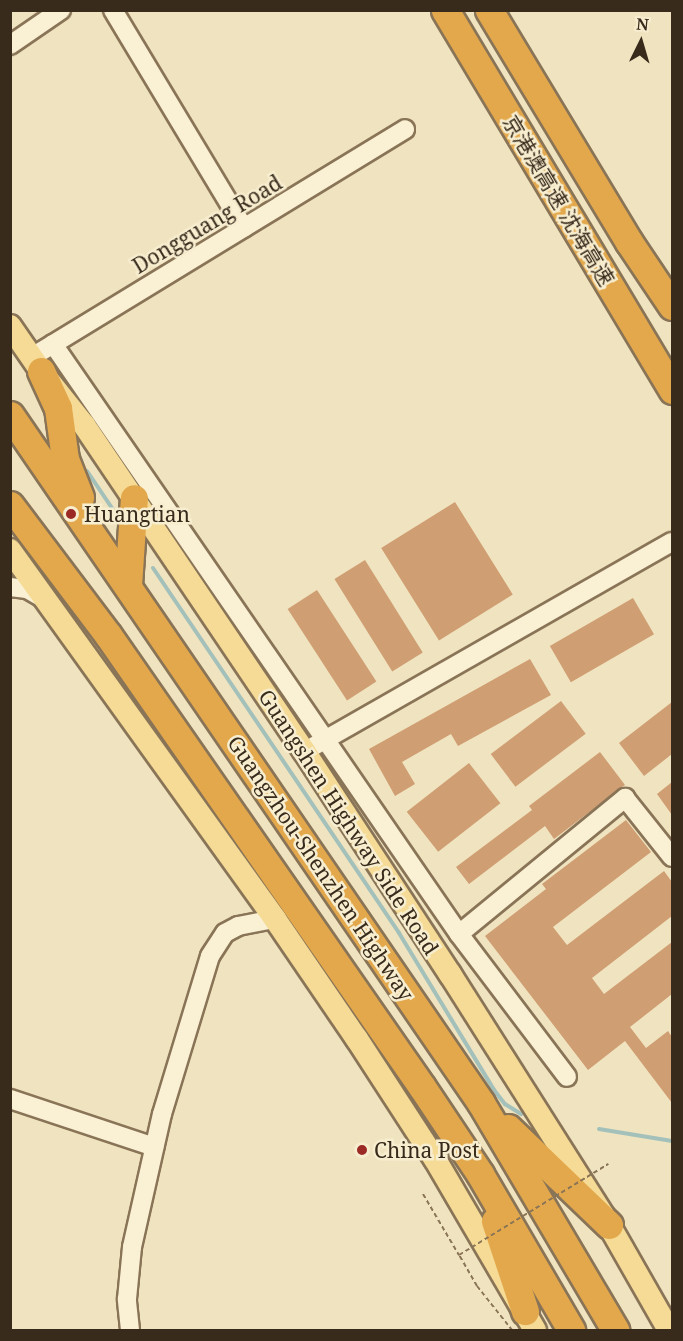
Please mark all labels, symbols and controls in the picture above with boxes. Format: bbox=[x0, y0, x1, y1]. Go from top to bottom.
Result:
north arrow bbox=[611, 12, 671, 72]
text: N bbox=[635, 13, 650, 36]
street label: 京港澳高速 沈海高速 bbox=[498, 110, 620, 290]
street label: Dongguang Road bbox=[128, 170, 286, 278]
place label: Huangtian bbox=[84, 501, 190, 527]
marker: Huangtian bbox=[62, 505, 80, 523]
street label: Guangshen Highway Side Road bbox=[254, 685, 444, 959]
street label: Guangzhou-Shenzhen Highway bbox=[223, 731, 419, 1005]
place label: China Post bbox=[374, 1137, 479, 1163]
marker: China Post bbox=[355, 1143, 369, 1157]

